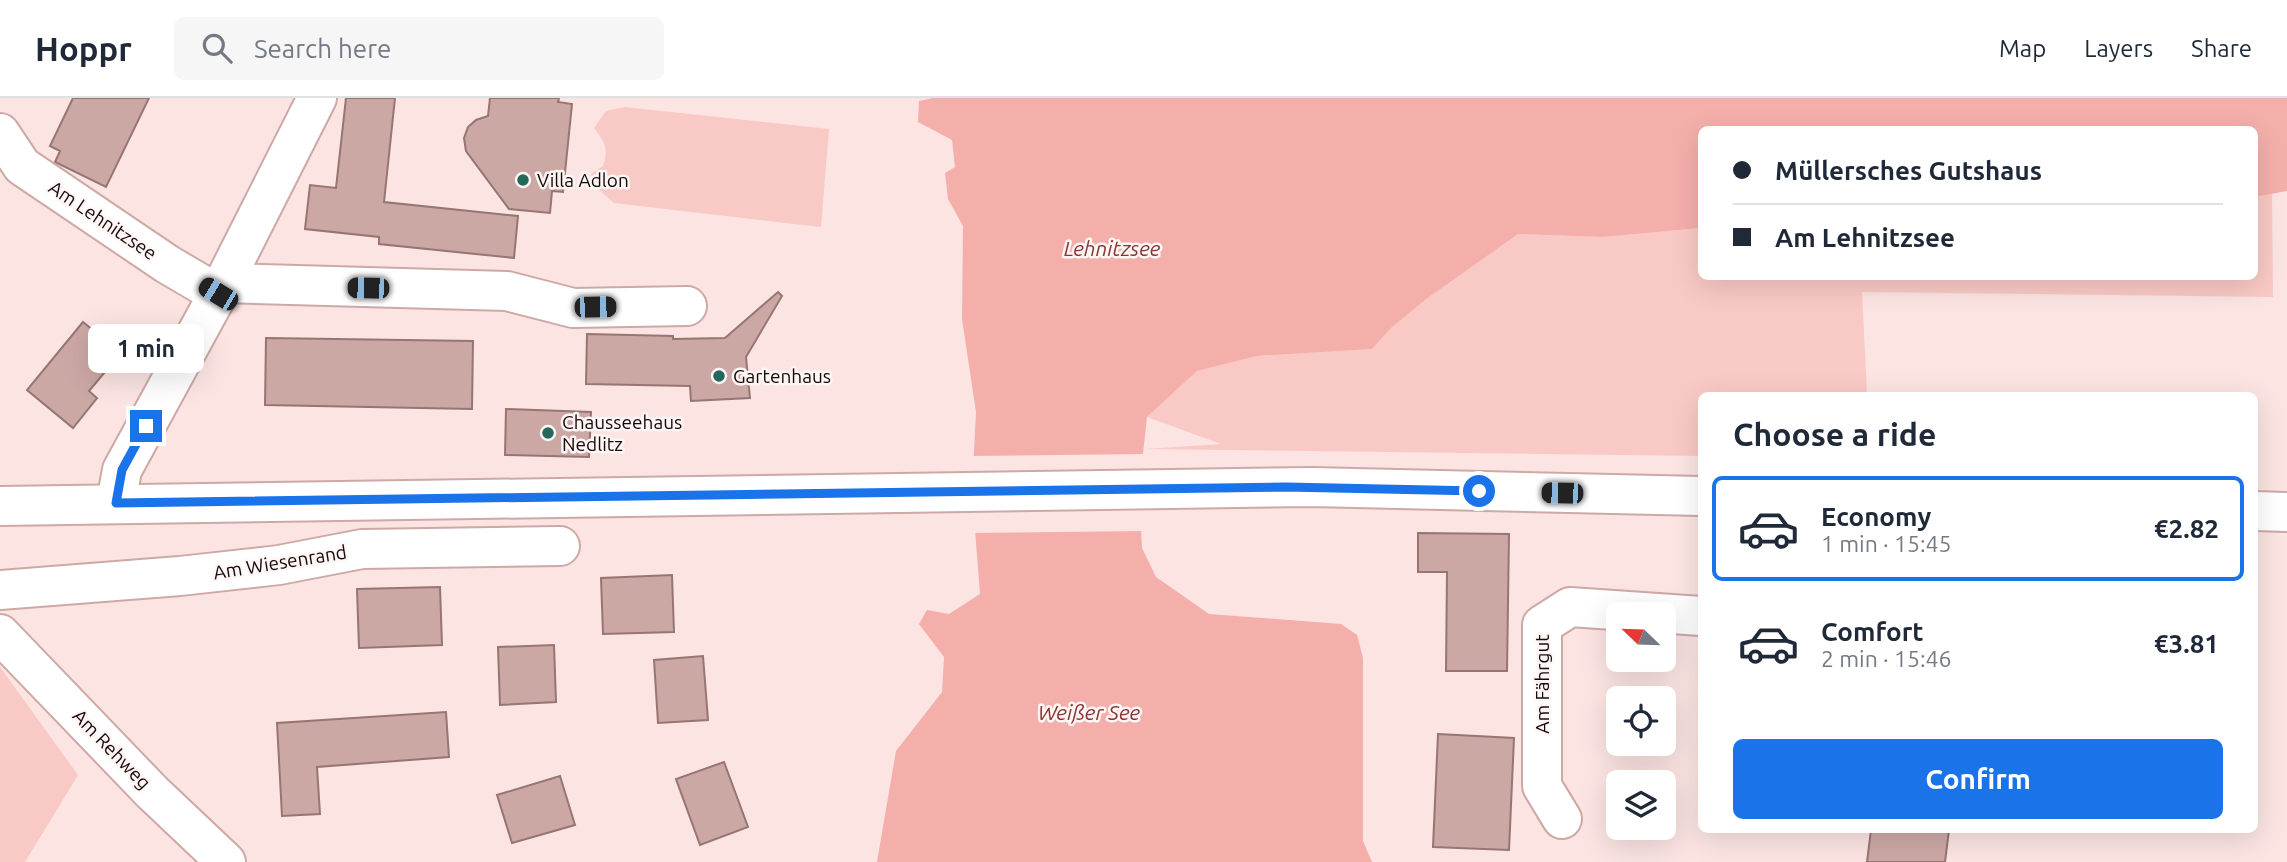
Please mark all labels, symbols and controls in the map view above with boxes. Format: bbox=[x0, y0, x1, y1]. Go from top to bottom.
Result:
search box bbox=[174, 17, 664, 80]
icon: search bbox=[198, 29, 236, 67]
text: Hoppr bbox=[35, 30, 132, 67]
text: Search here bbox=[254, 34, 391, 63]
text: Map bbox=[1999, 35, 2046, 62]
text: Layers bbox=[2084, 35, 2153, 62]
text: Share bbox=[2191, 35, 2252, 62]
text: Müllersches Gutshaus bbox=[1775, 156, 2042, 185]
place label: Villa Adlon bbox=[537, 169, 629, 191]
marker: Villa Adlon bbox=[515, 172, 531, 188]
street label: Am Lehnitzsee bbox=[45, 176, 161, 264]
text: Am Lehnitzsee bbox=[1775, 223, 1955, 252]
water label: Lehnitzsee bbox=[1064, 236, 1161, 260]
car bbox=[195, 274, 242, 314]
car bbox=[347, 277, 390, 299]
car bbox=[574, 296, 617, 318]
callout: 1 min bbox=[88, 324, 204, 374]
text: 1 min bbox=[117, 336, 175, 361]
place label: Gartenhaus bbox=[733, 365, 831, 387]
marker: Gartenhaus bbox=[711, 368, 727, 384]
route end bbox=[130, 410, 162, 442]
place label: Chausseehaus Nedlitz bbox=[562, 411, 682, 455]
text: Choose a ride bbox=[1733, 416, 1936, 452]
marker: Chausseehaus Nedlitz bbox=[540, 425, 556, 441]
route start bbox=[1463, 475, 1495, 507]
car bbox=[1541, 482, 1584, 504]
icon: car bbox=[1737, 497, 1800, 560]
text: Economy bbox=[1821, 502, 1931, 531]
text: €2.82 bbox=[2154, 514, 2219, 543]
text: 1 min · 15:45 bbox=[1821, 531, 1952, 556]
street label: Am Wiesenrand bbox=[212, 541, 348, 583]
north arrow bbox=[1606, 602, 1676, 672]
map controls bbox=[1606, 602, 1676, 840]
icon: car bbox=[1737, 612, 1800, 675]
text: Comfort bbox=[1821, 617, 1924, 646]
text: €3.81 bbox=[2154, 629, 2219, 658]
street label: Am Fährgut bbox=[1531, 634, 1553, 734]
text: 2 min · 15:46 bbox=[1821, 646, 1952, 671]
button: locate bbox=[1606, 686, 1676, 756]
water label: Weißer See bbox=[1038, 700, 1141, 724]
street label: Am Rehweg bbox=[69, 705, 155, 793]
button: Confirm bbox=[1733, 739, 2223, 819]
button: layers bbox=[1606, 770, 1676, 840]

